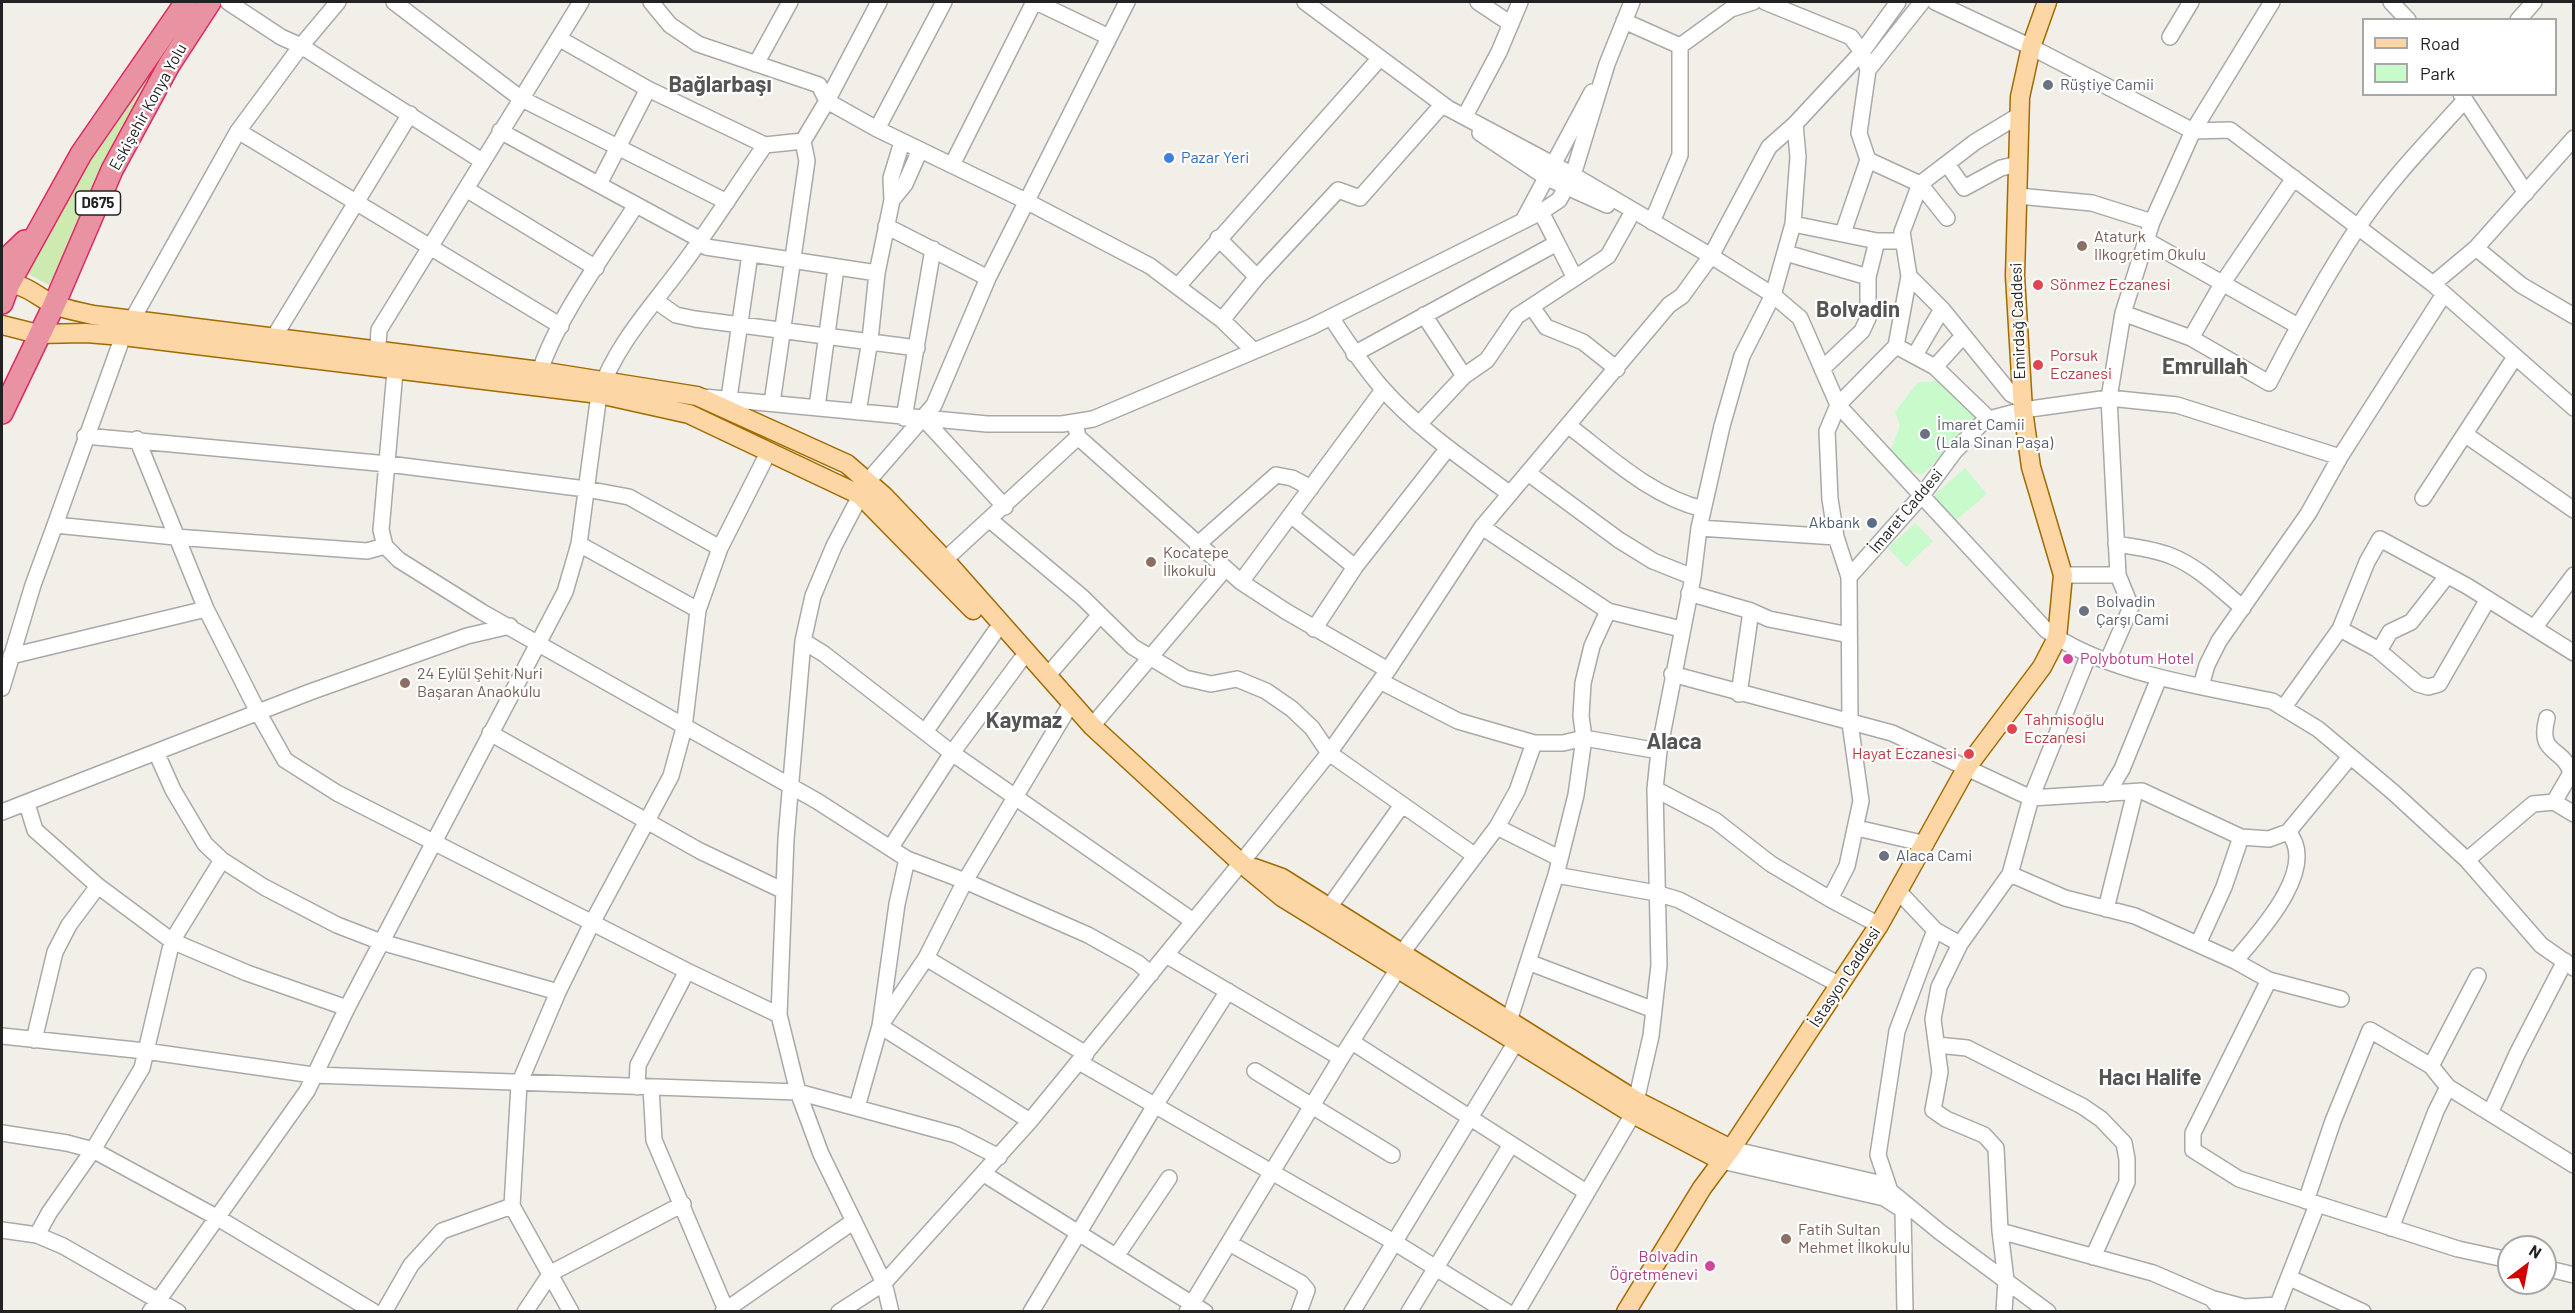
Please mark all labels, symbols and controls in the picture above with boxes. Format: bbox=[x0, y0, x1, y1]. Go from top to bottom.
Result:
legend bbox=[2362, 18, 2557, 96]
text: Road bbox=[2420, 32, 2460, 54]
street label: Eskişehir Konya Yolu bbox=[105, 40, 191, 174]
text: Park bbox=[2420, 62, 2455, 84]
district label: Bağlarbaşı bbox=[668, 72, 772, 98]
place label: Rüştiye Camii bbox=[2060, 75, 2154, 95]
marker: Rüştiye Camii bbox=[2041, 78, 2055, 92]
place label: Pazar Yeri bbox=[1181, 148, 1249, 168]
marker: Pazar Yeri bbox=[1162, 151, 1176, 165]
road number: D675 bbox=[76, 191, 120, 215]
place label: Ataturk Ilkogretim Okulu bbox=[2094, 227, 2206, 265]
marker: Ataturk Ilkogretim Okulu bbox=[2075, 239, 2089, 253]
street label: Emirdağ Caddesi bbox=[2006, 262, 2030, 380]
place label: Sönmez Eczanesi bbox=[2050, 275, 2171, 295]
marker: Sönmez Eczanesi bbox=[2031, 278, 2045, 292]
district label: Bolvadin bbox=[1816, 297, 1900, 323]
place label: Porsuk Eczanesi bbox=[2050, 346, 2112, 384]
district label: Emrullah bbox=[2162, 354, 2248, 380]
marker: Porsuk Eczanesi bbox=[2031, 358, 2045, 372]
place label: İmaret Camii (Lala Sinan Paşa) bbox=[1937, 415, 2053, 453]
marker: İmaret Camii (Lala Sinan Paşa) bbox=[1918, 427, 1932, 441]
street label: İmaret Caddesi bbox=[1865, 465, 1947, 557]
place label: Akbank bbox=[1809, 513, 1860, 533]
marker: Akbank bbox=[1865, 516, 1879, 530]
place label: Kocatepe İlkokulu bbox=[1163, 543, 1229, 581]
marker: Kocatepe İlkokulu bbox=[1144, 555, 1158, 569]
place label: Bolvadin Çarşı Cami bbox=[2096, 592, 2169, 630]
marker: Bolvadin Çarşı Cami bbox=[2077, 604, 2091, 618]
place label: Polybotum Hotel bbox=[2080, 649, 2194, 669]
marker: Polybotum Hotel bbox=[2061, 652, 2075, 666]
place label: 24 Eylül Şehit Nuri Başaran Anaokulu bbox=[417, 664, 543, 702]
marker: 24 Eylül Şehit Nuri Başaran Anaokulu bbox=[398, 676, 412, 690]
district label: Kaymaz bbox=[986, 708, 1062, 734]
place label: Tahmisoğlu Eczanesi bbox=[2024, 710, 2104, 748]
marker: Tahmisoğlu Eczanesi bbox=[2005, 722, 2019, 736]
district label: Alaca bbox=[1646, 729, 1702, 755]
place label: Hayat Eczanesi bbox=[1852, 744, 1957, 764]
marker: Hayat Eczanesi bbox=[1962, 747, 1976, 761]
place label: Alaca Cami bbox=[1896, 846, 1972, 866]
marker: Alaca Cami bbox=[1877, 849, 1891, 863]
street label: İstasyon Caddesi bbox=[1805, 923, 1885, 1031]
district label: Hacı Halife bbox=[2098, 1065, 2202, 1091]
place label: Fatih Sultan Mehmet İlkokulu bbox=[1798, 1220, 1910, 1258]
marker: Fatih Sultan Mehmet İlkokulu bbox=[1779, 1232, 1793, 1246]
north arrow bbox=[2497, 1235, 2557, 1295]
text: N bbox=[2526, 1240, 2545, 1262]
place label: Bolvadin Öğretmenevi bbox=[1610, 1247, 1698, 1285]
marker: Bolvadin Öğretmenevi bbox=[1703, 1259, 1717, 1273]

